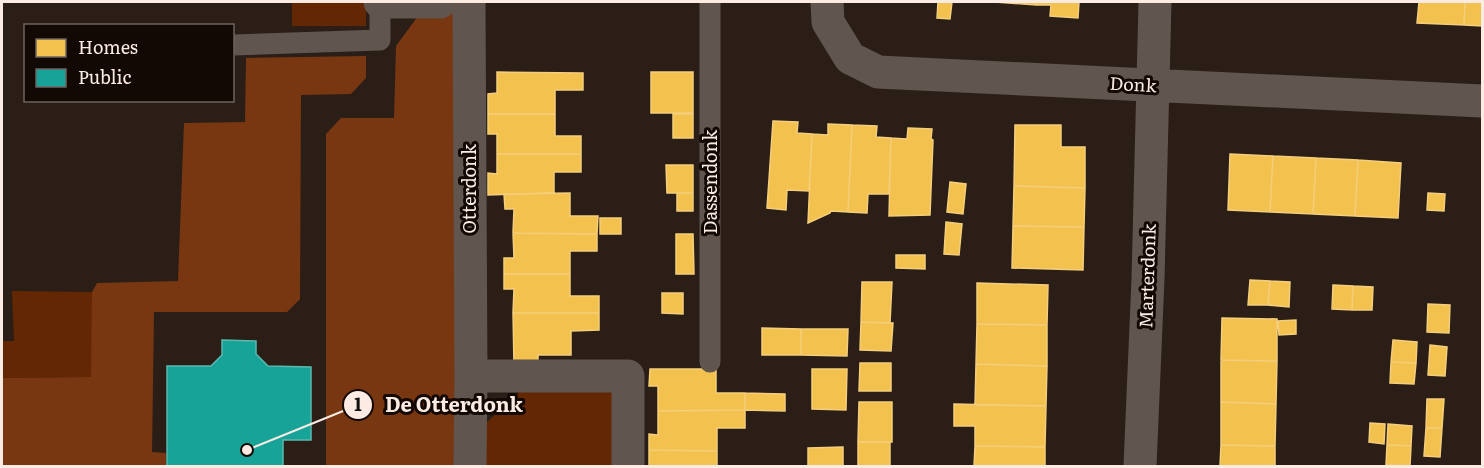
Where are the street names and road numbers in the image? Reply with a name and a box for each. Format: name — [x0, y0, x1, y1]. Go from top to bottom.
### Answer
street label: Donk — [1109, 69, 1158, 98]
street label: Dassendonk — [696, 129, 723, 234]
street label: Otterdonk — [455, 143, 482, 234]
street label: Marterdonk — [1131, 222, 1162, 329]

